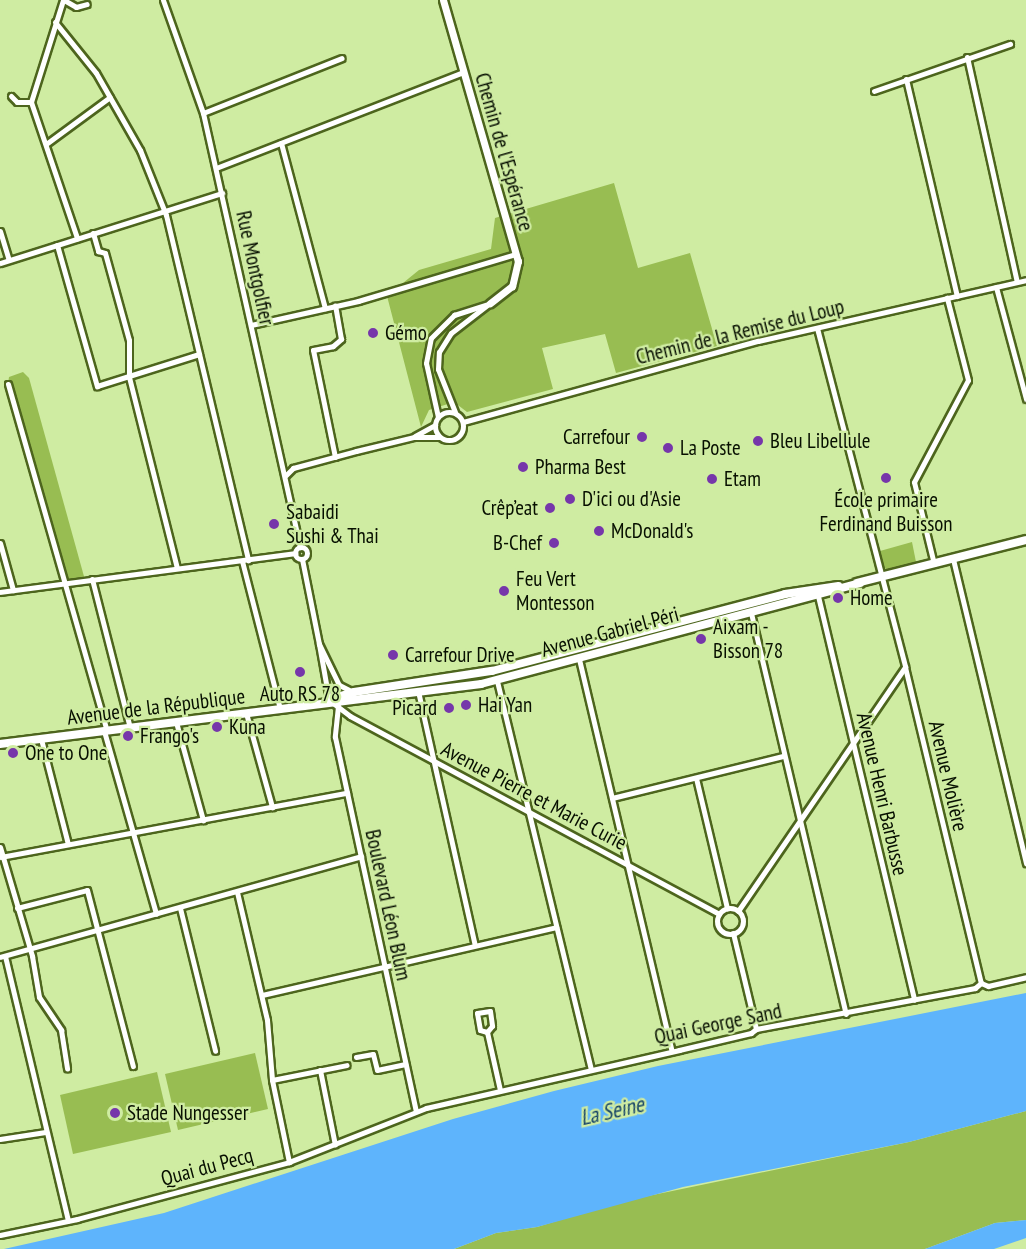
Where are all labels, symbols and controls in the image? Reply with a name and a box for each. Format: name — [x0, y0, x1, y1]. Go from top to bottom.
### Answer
street label: Chemin de l'Espérance — [469, 70, 539, 234]
street label: Rue Montgolfier — [231, 209, 279, 327]
street label: Chemin de la Remise du Loup — [633, 294, 847, 370]
place label: Gémo — [385, 320, 427, 346]
marker: Gémo — [366, 326, 380, 340]
place label: Carrefour — [563, 424, 630, 450]
place label: Bleu Libellule — [770, 428, 871, 454]
marker: Carrefour — [635, 430, 649, 444]
marker: Bleu Libellule — [751, 434, 765, 448]
place label: La Poste — [680, 435, 741, 461]
marker: La Poste — [661, 441, 675, 455]
place label: Pharma Best — [535, 454, 626, 480]
marker: Pharma Best — [516, 460, 530, 474]
place label: Etam — [724, 466, 761, 492]
marker: École primaire Ferdinand Buisson — [879, 471, 893, 485]
marker: Etam — [705, 472, 719, 486]
place label: D'ici ou d'Asie — [582, 486, 681, 512]
place label: École primaire Ferdinand Buisson — [819, 487, 953, 537]
marker: D'ici ou d'Asie — [563, 492, 577, 506]
place label: Crêp’eat — [482, 495, 538, 521]
place label: Sabaidi Sushi & Thai — [286, 499, 379, 549]
marker: Crêp’eat — [543, 501, 557, 515]
marker: Sabaidi Sushi & Thai — [267, 517, 281, 531]
place label: McDonald's — [611, 518, 693, 544]
marker: McDonald's — [592, 524, 606, 538]
place label: B-Chef — [493, 530, 542, 556]
marker: B-Chef — [547, 536, 561, 550]
place label: Feu Vert Montesson — [516, 566, 594, 616]
marker: Feu Vert Montesson — [497, 584, 511, 598]
place label: Home — [850, 585, 893, 611]
marker: Home — [831, 591, 845, 605]
street label: Avenue Gabriel Péri — [538, 602, 682, 662]
place label: Aixam - Bisson 78 — [713, 614, 783, 664]
marker: Aixam - Bisson 78 — [694, 632, 708, 646]
place label: Carrefour Drive — [405, 642, 515, 668]
marker: Carrefour Drive — [386, 648, 400, 662]
marker: Auto RS 78 — [293, 665, 307, 679]
place label: Auto RS 78 — [260, 681, 340, 707]
street label: Avenue de la République — [66, 684, 246, 730]
place label: Hai Yan — [478, 692, 533, 718]
place label: Picard — [392, 695, 437, 721]
marker: Hai Yan — [459, 698, 473, 712]
marker: Picard — [442, 701, 456, 715]
street label: Avenue Henri Barbusse — [851, 710, 913, 878]
place label: Kuna — [229, 714, 266, 740]
street label: Avenue Molière — [923, 718, 973, 834]
marker: Kuna — [210, 720, 224, 734]
place label: Frango's — [140, 723, 199, 749]
marker: Frango's — [121, 729, 135, 743]
street label: Avenue Pierre et Marie Curie — [437, 736, 631, 856]
place label: One to One — [25, 740, 107, 766]
marker: One to One — [6, 746, 20, 760]
street label: Boulevard Léon Blum — [360, 827, 416, 983]
street label: Quai George Sand — [652, 998, 784, 1050]
water label: La Seine — [578, 1091, 646, 1131]
place label: Stade Nungesser — [127, 1100, 248, 1126]
marker: Stade Nungesser — [108, 1106, 122, 1120]
street label: Quai du Pecq — [158, 1143, 256, 1191]

